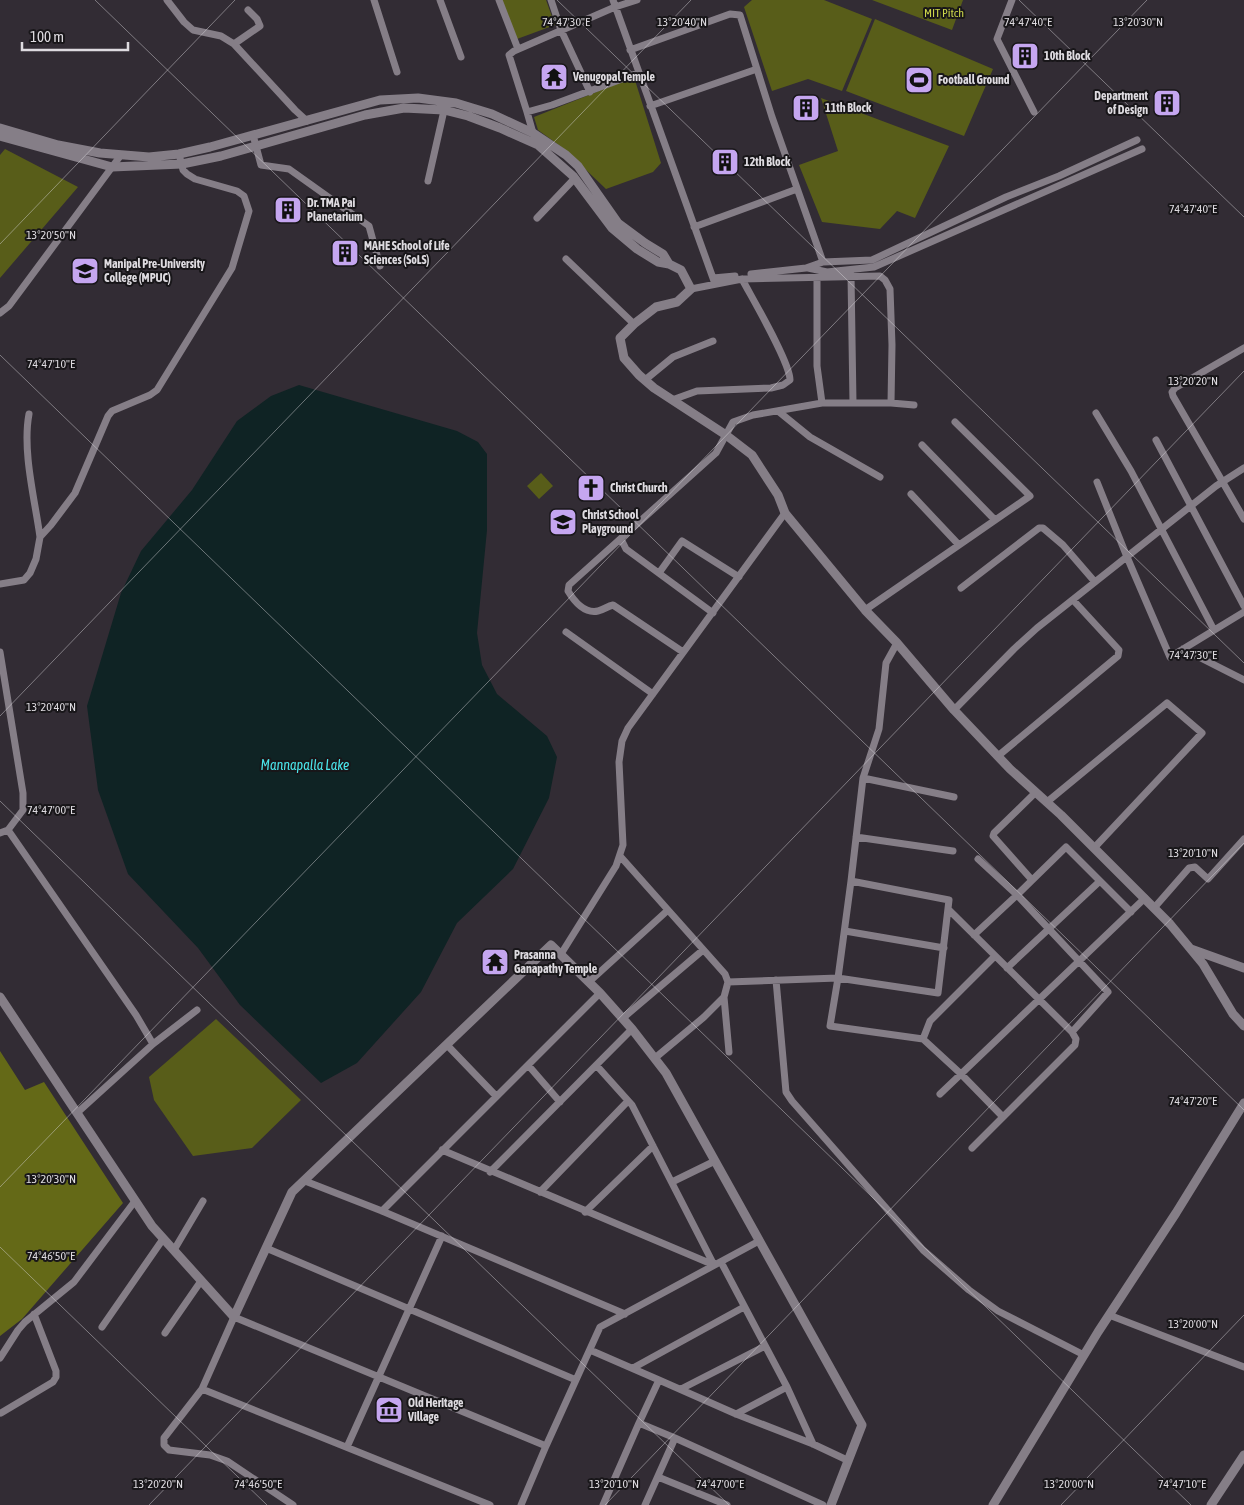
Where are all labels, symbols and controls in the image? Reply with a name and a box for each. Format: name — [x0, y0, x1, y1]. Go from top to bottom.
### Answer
park label: MIT Pitch — [924, 6, 964, 20]
text: 74°47'30"E — [542, 15, 590, 29]
text: 13°20'40"N — [657, 15, 707, 29]
text: 74°47'40"E — [1004, 15, 1052, 29]
text: 13°20'30"N — [1113, 15, 1163, 29]
scale bar — [22, 20, 129, 52]
text: 100 m — [30, 28, 64, 45]
building icon: 10th Block — [1010, 41, 1040, 71]
place label: 10th Block — [1044, 49, 1091, 63]
temple icon: Venugopal Temple — [539, 62, 569, 92]
sports icon: Football Ground — [904, 65, 934, 95]
place label: Venugopal Temple — [572, 70, 656, 84]
place label: Football Ground — [938, 73, 1010, 87]
building icon: Department of Design — [1152, 88, 1182, 118]
place label: Department of Design — [1094, 89, 1149, 117]
building icon: 11th Block — [791, 93, 821, 123]
place label: 11th Block — [825, 101, 872, 115]
building icon: 12th Block — [710, 147, 740, 177]
place label: 12th Block — [744, 155, 791, 169]
building icon: Dr. TMA Pai Planetarium — [273, 195, 303, 225]
place label: Dr. TMA Pai Planetarium — [307, 196, 363, 224]
text: 74°47'40"E — [1169, 202, 1217, 216]
text: 13°20'50"N — [26, 228, 76, 242]
building icon: MAHE School of Life Sciences (SoLS) — [330, 238, 360, 268]
place label: MAHE School of Life Sciences (SoLS) — [364, 239, 450, 267]
school or university icon: Manipal Pre-University College (MPUC) — [70, 256, 100, 286]
place label: Manipal Pre-University College (MPUC) — [104, 257, 205, 285]
text: 74°47'10"E — [27, 357, 75, 371]
text: 13°20'20"N — [1168, 374, 1218, 388]
church icon: Christ Church — [576, 473, 606, 503]
place label: Christ Church — [610, 481, 668, 495]
school or university icon: Christ School Playground — [548, 507, 578, 537]
place label: Christ School Playground — [582, 508, 639, 536]
text: 74°47'30"E — [1169, 648, 1217, 662]
text: 13°20'40"N — [26, 700, 76, 714]
water label: Mannapalla Lake — [261, 757, 349, 773]
text: 74°47'00"E — [27, 803, 75, 817]
text: 13°20'10"N — [1168, 846, 1218, 860]
temple icon: Prasanna Ganapathy Temple — [480, 947, 510, 977]
place label: Prasanna Ganapathy Temple — [514, 948, 598, 976]
text: 74°47'20"E — [1169, 1094, 1217, 1108]
text: 13°20'30"N — [26, 1172, 76, 1186]
text: 74°46'50"E — [27, 1249, 75, 1263]
text: 13°20'00"N — [1168, 1317, 1218, 1331]
museum icon: Old Heritage Village — [374, 1395, 404, 1425]
place label: Old Heritage Village — [407, 1396, 464, 1424]
text: 13°20'20"N — [133, 1477, 183, 1491]
text: 74°46'50"E — [234, 1477, 282, 1491]
text: 13°20'10"N — [589, 1477, 639, 1491]
text: 74°47'00"E — [696, 1477, 744, 1491]
text: 13°20'00"N — [1044, 1477, 1094, 1491]
text: 74°47'10"E — [1158, 1477, 1206, 1491]

